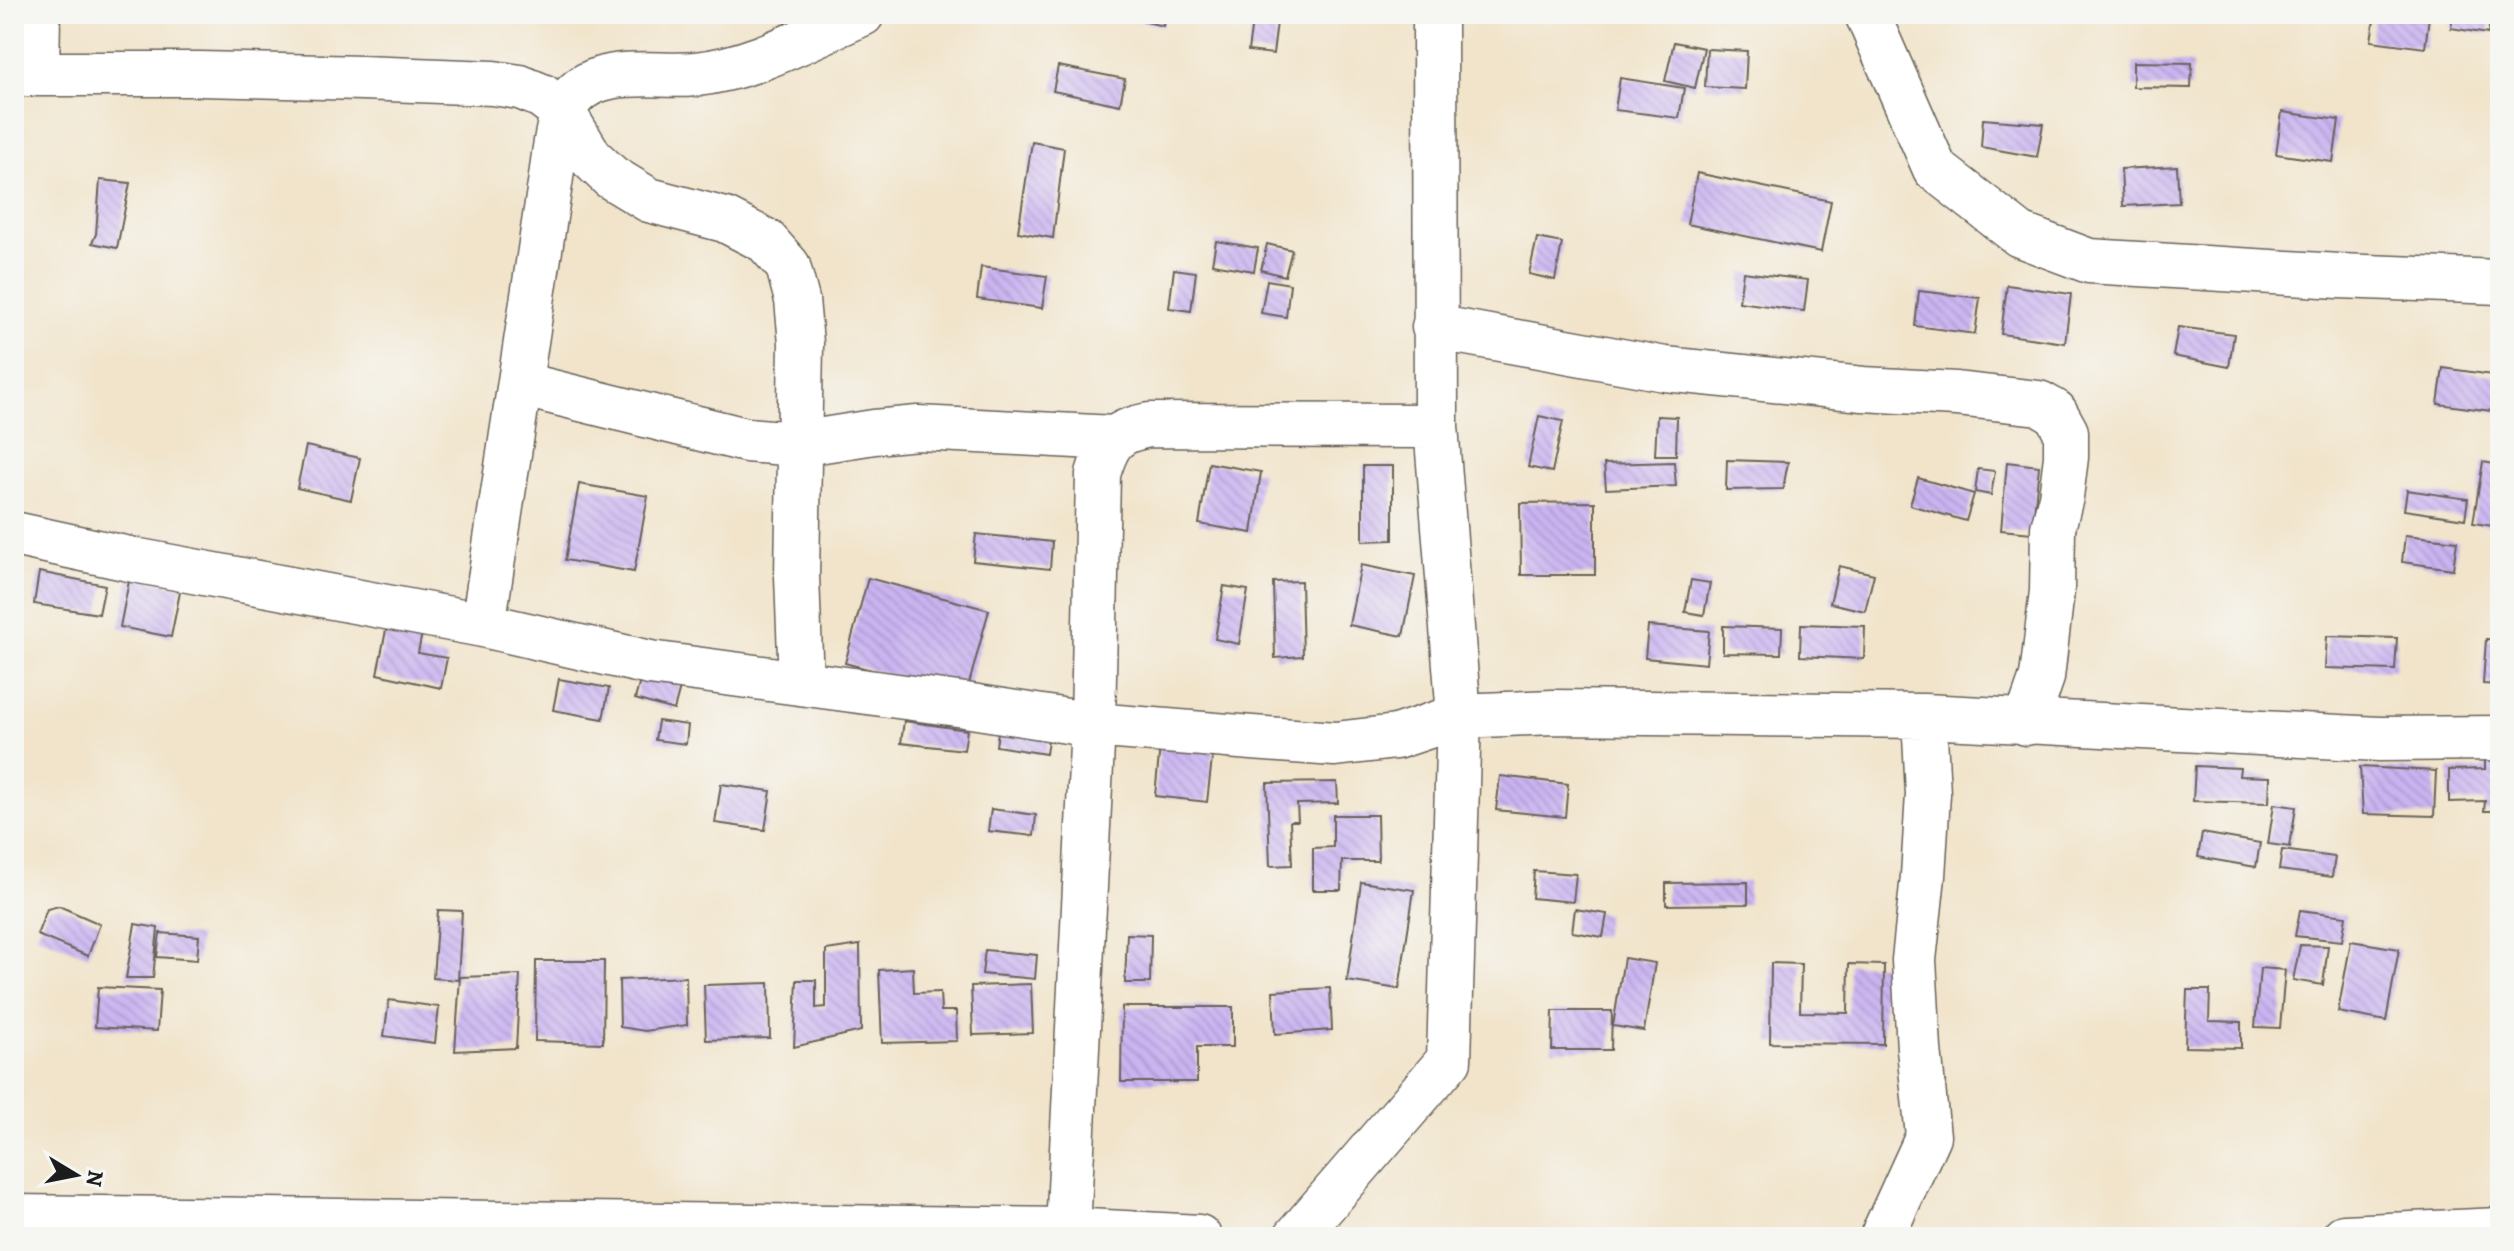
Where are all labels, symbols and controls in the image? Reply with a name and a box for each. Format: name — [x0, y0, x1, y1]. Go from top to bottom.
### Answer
north arrow — [36, 1135, 116, 1215]
text: N — [79, 1168, 111, 1189]

